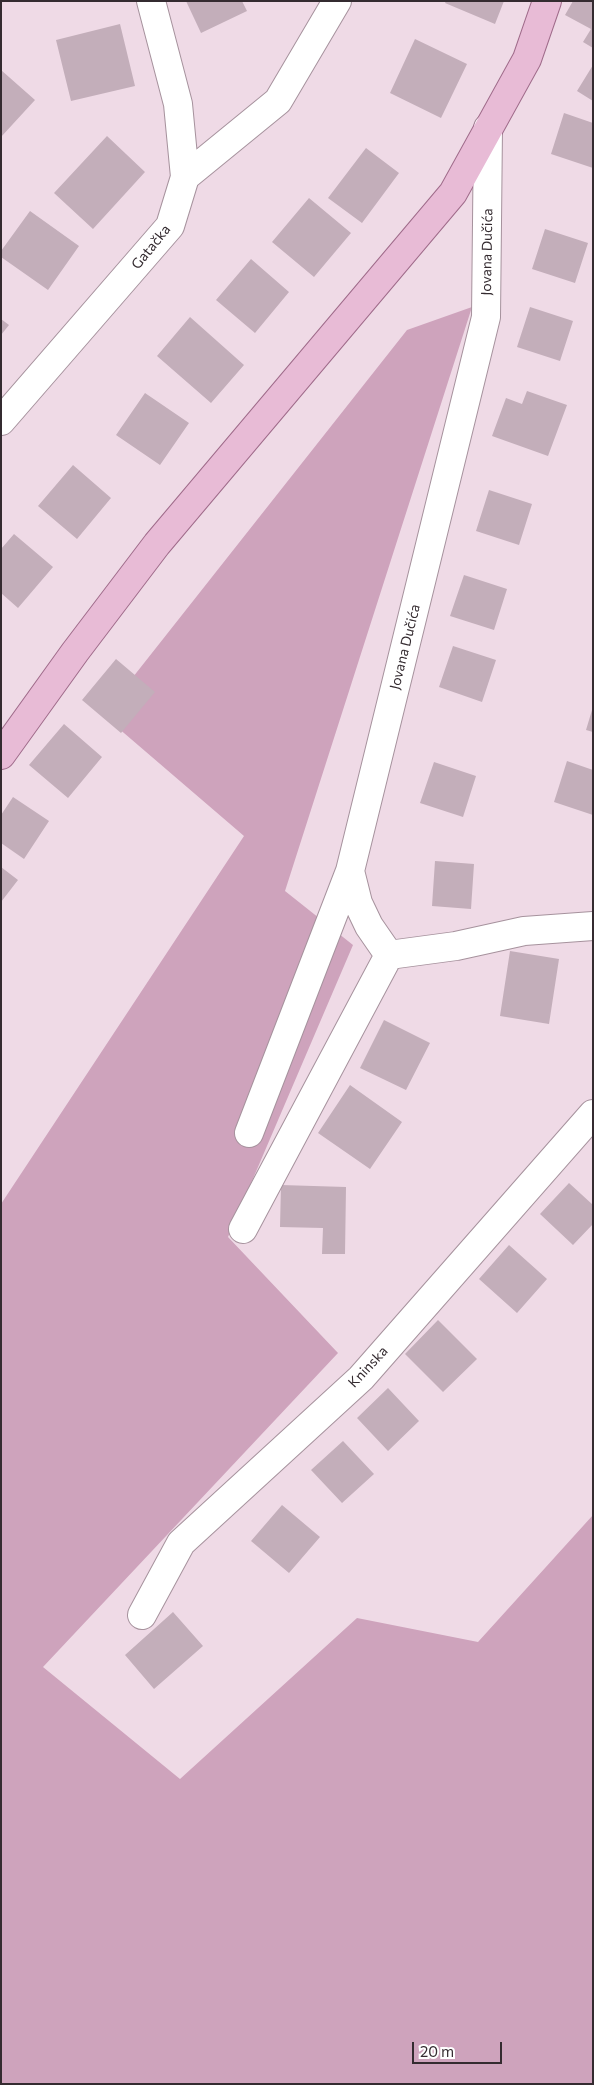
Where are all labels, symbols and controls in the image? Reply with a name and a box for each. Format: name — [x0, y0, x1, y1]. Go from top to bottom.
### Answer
street label: Jovana Dučića — [478, 208, 496, 296]
street label: Gatačka — [128, 221, 174, 273]
street label: Jovana Dučića — [386, 603, 424, 691]
street label: Kninska — [345, 1343, 391, 1391]
scale bar — [414, 2032, 504, 2064]
text: 20 m — [420, 2042, 454, 2060]

